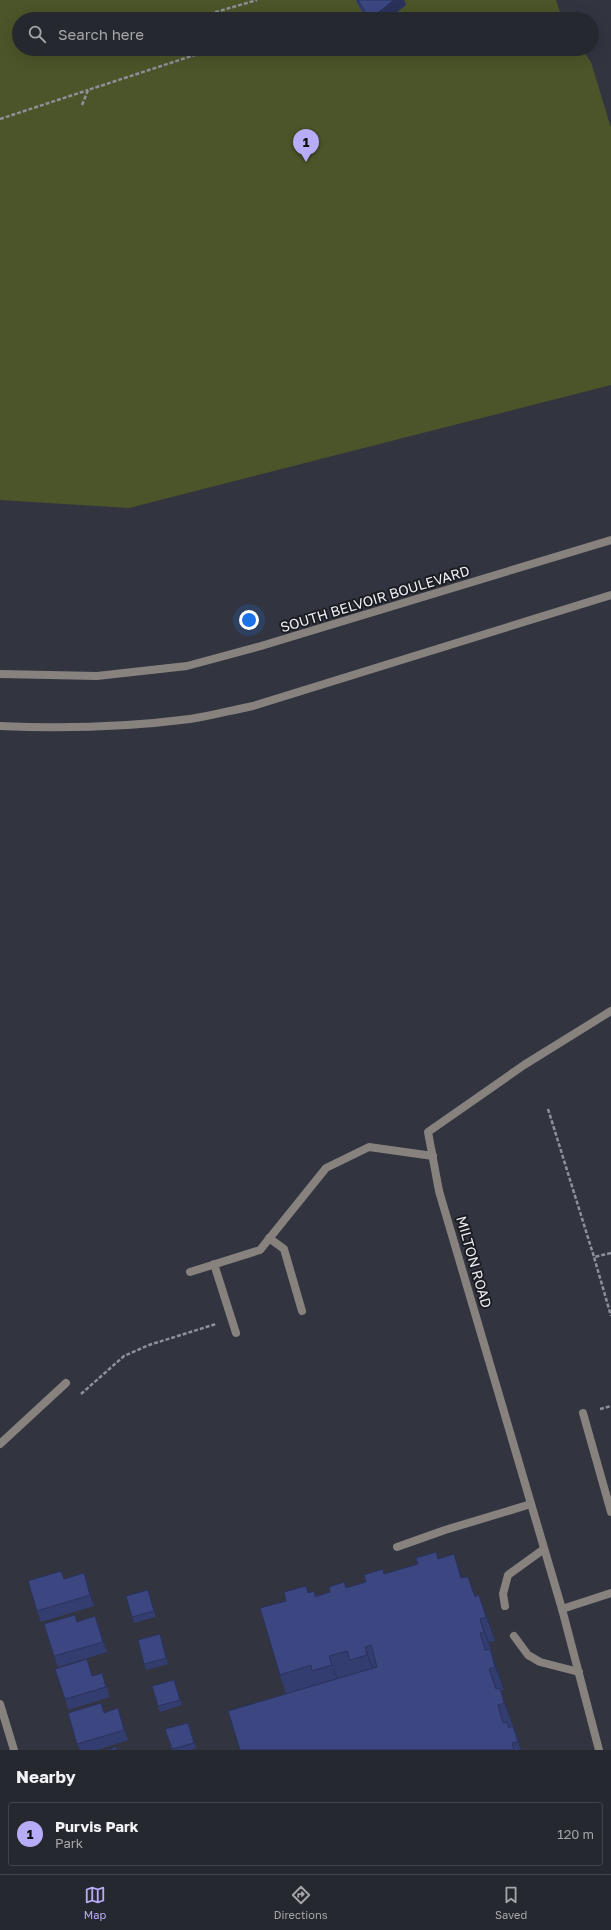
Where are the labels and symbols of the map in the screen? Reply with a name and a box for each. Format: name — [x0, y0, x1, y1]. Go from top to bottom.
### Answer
pin: 1 — [293, 129, 319, 162]
street label: SOUTH BELVOIR BOULEVARD — [278, 562, 472, 635]
your location — [239, 610, 259, 630]
street label: MILTON ROAD — [453, 1214, 496, 1310]

